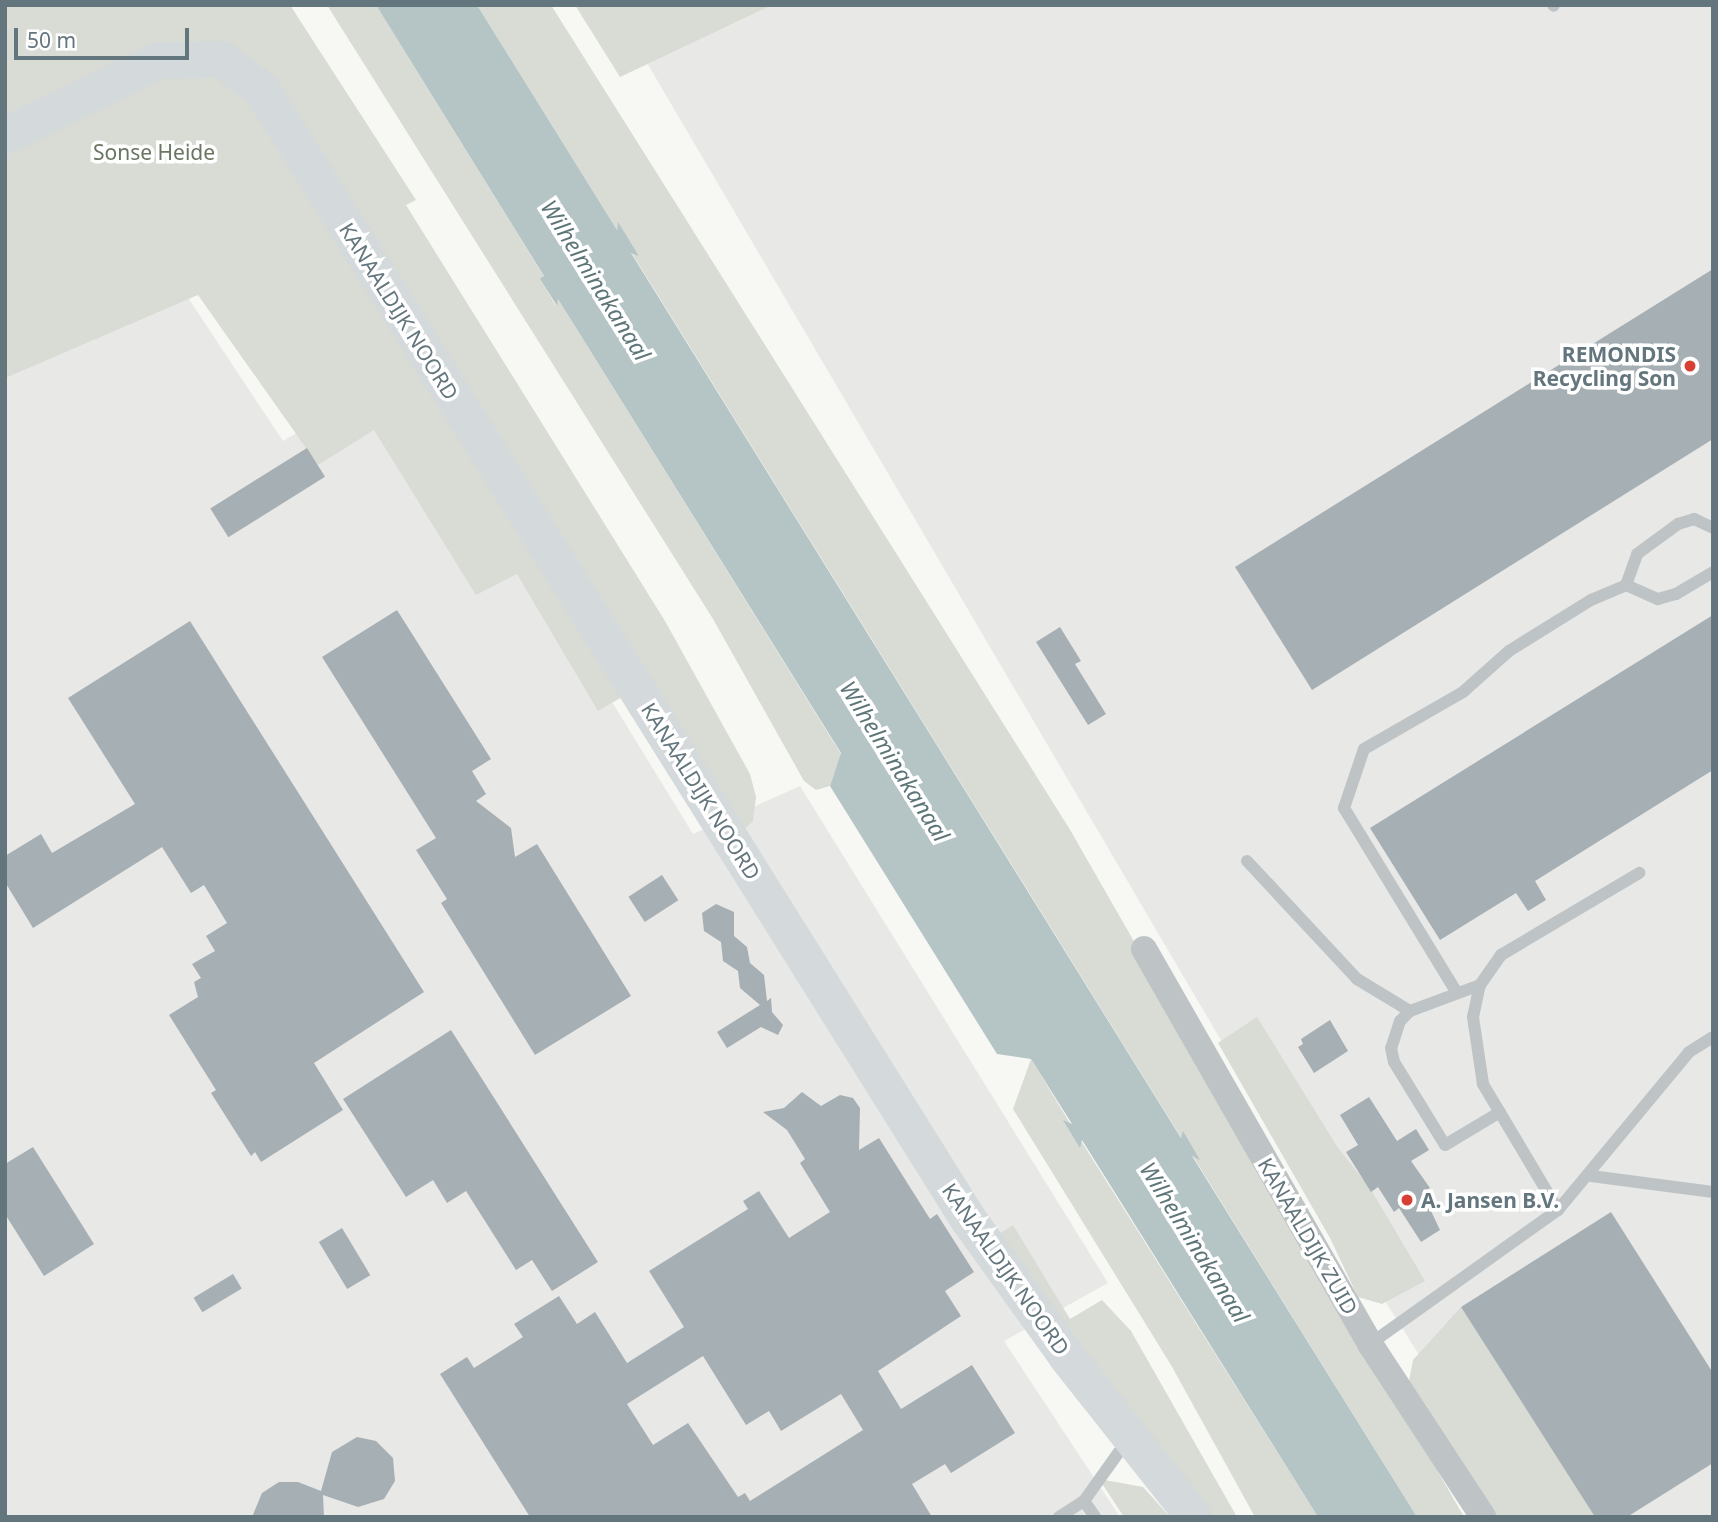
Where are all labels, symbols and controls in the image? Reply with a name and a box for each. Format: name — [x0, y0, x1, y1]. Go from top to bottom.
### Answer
scale bar — [18, 14, 192, 58]
text: 50 m — [27, 26, 76, 54]
park label: Sonse Heide — [93, 139, 215, 165]
water label: Wilhelminakanaal — [535, 194, 657, 366]
street label: KANAALDIJK NOORD — [334, 218, 464, 404]
place label: REMONDIS Recycling Son — [1533, 341, 1676, 391]
marker: REMONDIS Recycling Son — [1682, 358, 1698, 374]
water label: Wilhelminakanaal — [834, 675, 956, 847]
street label: KANAALDIJK NOORD — [636, 698, 766, 884]
street label: KANAALDIJK ZUID — [1253, 1153, 1363, 1319]
water label: Wilhelminakanaal — [1134, 1156, 1256, 1328]
street label: KANAALDIJK NOORD — [937, 1178, 1075, 1360]
place label: A. Jansen B.V. — [1421, 1187, 1559, 1213]
marker: A. Jansen B.V. — [1399, 1192, 1415, 1208]

